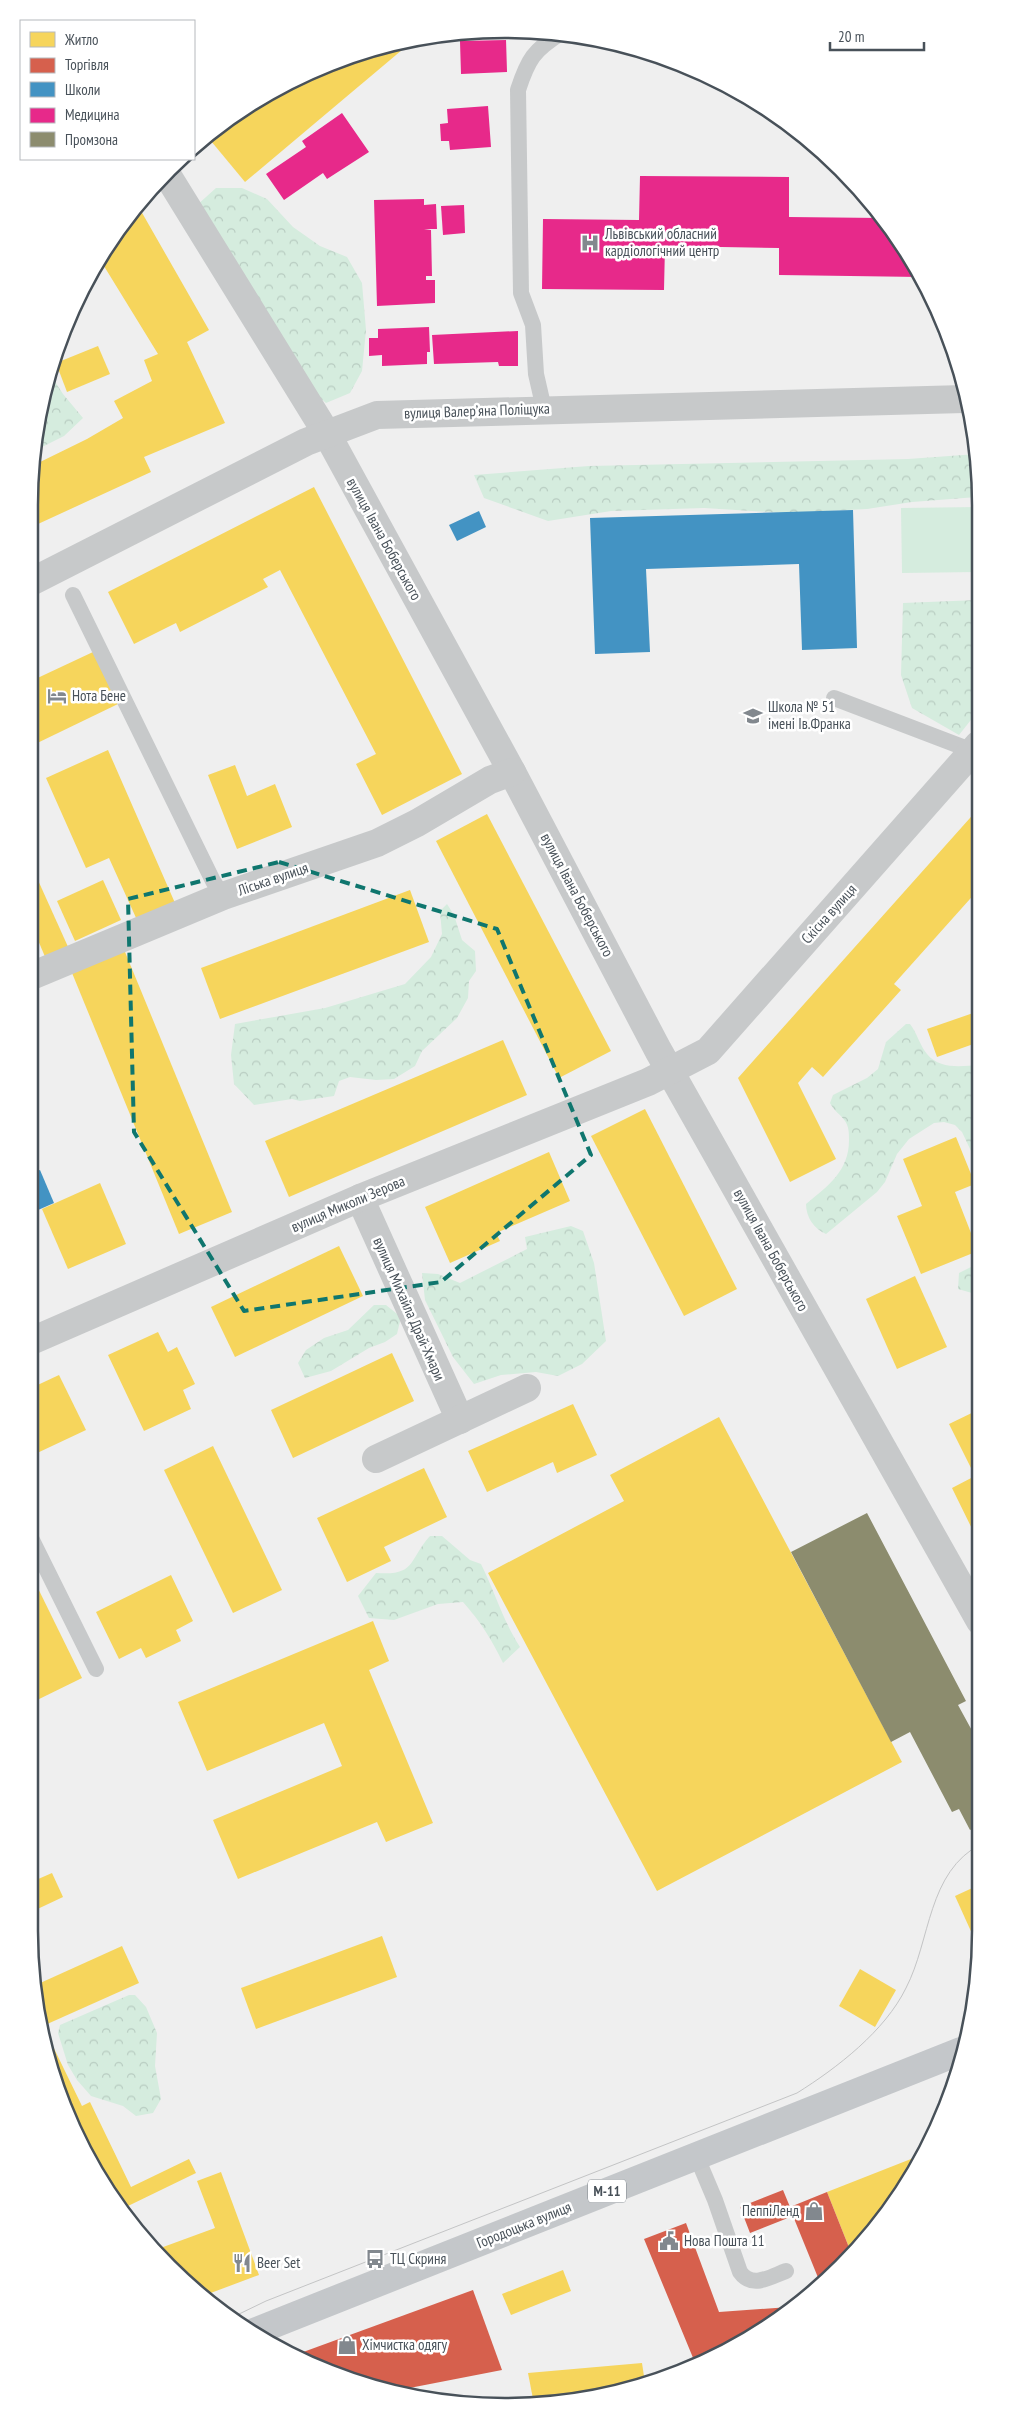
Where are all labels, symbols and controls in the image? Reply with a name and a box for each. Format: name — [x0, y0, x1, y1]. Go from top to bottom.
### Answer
legend — [20, 20, 195, 160]
scale bar — [830, 20, 924, 52]
text: 20 m — [838, 27, 864, 46]
text: Житло — [64, 30, 99, 49]
text: Торгівля — [65, 55, 109, 74]
text: Школи — [65, 80, 100, 99]
text: Медицина — [65, 105, 119, 124]
text: Промзона — [65, 130, 118, 149]
place label: Львівський обласний кардіологічний центр — [604, 224, 719, 260]
hospital icon: Львівський обласний кардіологічний центр — [579, 232, 601, 254]
street label: вулиця Валерʼяна Поліщука — [404, 398, 550, 423]
street label: вулиця Івана Боберського — [343, 474, 426, 603]
hotel icon: Нота Бене — [46, 685, 68, 707]
place label: Нота Бене — [72, 686, 126, 705]
place label: Школа № 51 імені Ів.Франка — [768, 697, 851, 733]
school or university icon: Школа № 51 імені Ів.Франка — [742, 705, 764, 727]
street label: вулиця Івана Боберського — [537, 830, 618, 960]
street label: Ліська вулиця — [234, 858, 311, 900]
street label: Скісна вулиця — [797, 880, 860, 947]
street label: вулиця Миколи Зерова — [288, 1171, 408, 1236]
street label: вулиця Івана Боберського — [730, 1185, 813, 1314]
street label: вулиця Михайла Драй-Хмари — [369, 1234, 450, 1383]
road number: М-11 — [588, 2180, 626, 2202]
street label: Городоцька вулиця — [474, 2197, 574, 2252]
shop icon: ПеппіЛенд — [803, 2200, 825, 2222]
place label: ПеппіЛенд — [742, 2201, 799, 2220]
public building icon: Нова Пошта 11 — [658, 2230, 680, 2252]
place label: Нова Пошта 11 — [684, 2231, 765, 2250]
bus stop icon: ТЦ Скриня — [364, 2248, 386, 2270]
place label: ТЦ Скриня — [390, 2249, 446, 2268]
restaurant icon: Beer Set — [231, 2252, 253, 2274]
place label: Beer Set — [257, 2253, 300, 2272]
shop icon: Хімчистка одягу — [336, 2334, 358, 2356]
place label: Хімчистка одягу — [362, 2335, 447, 2354]

